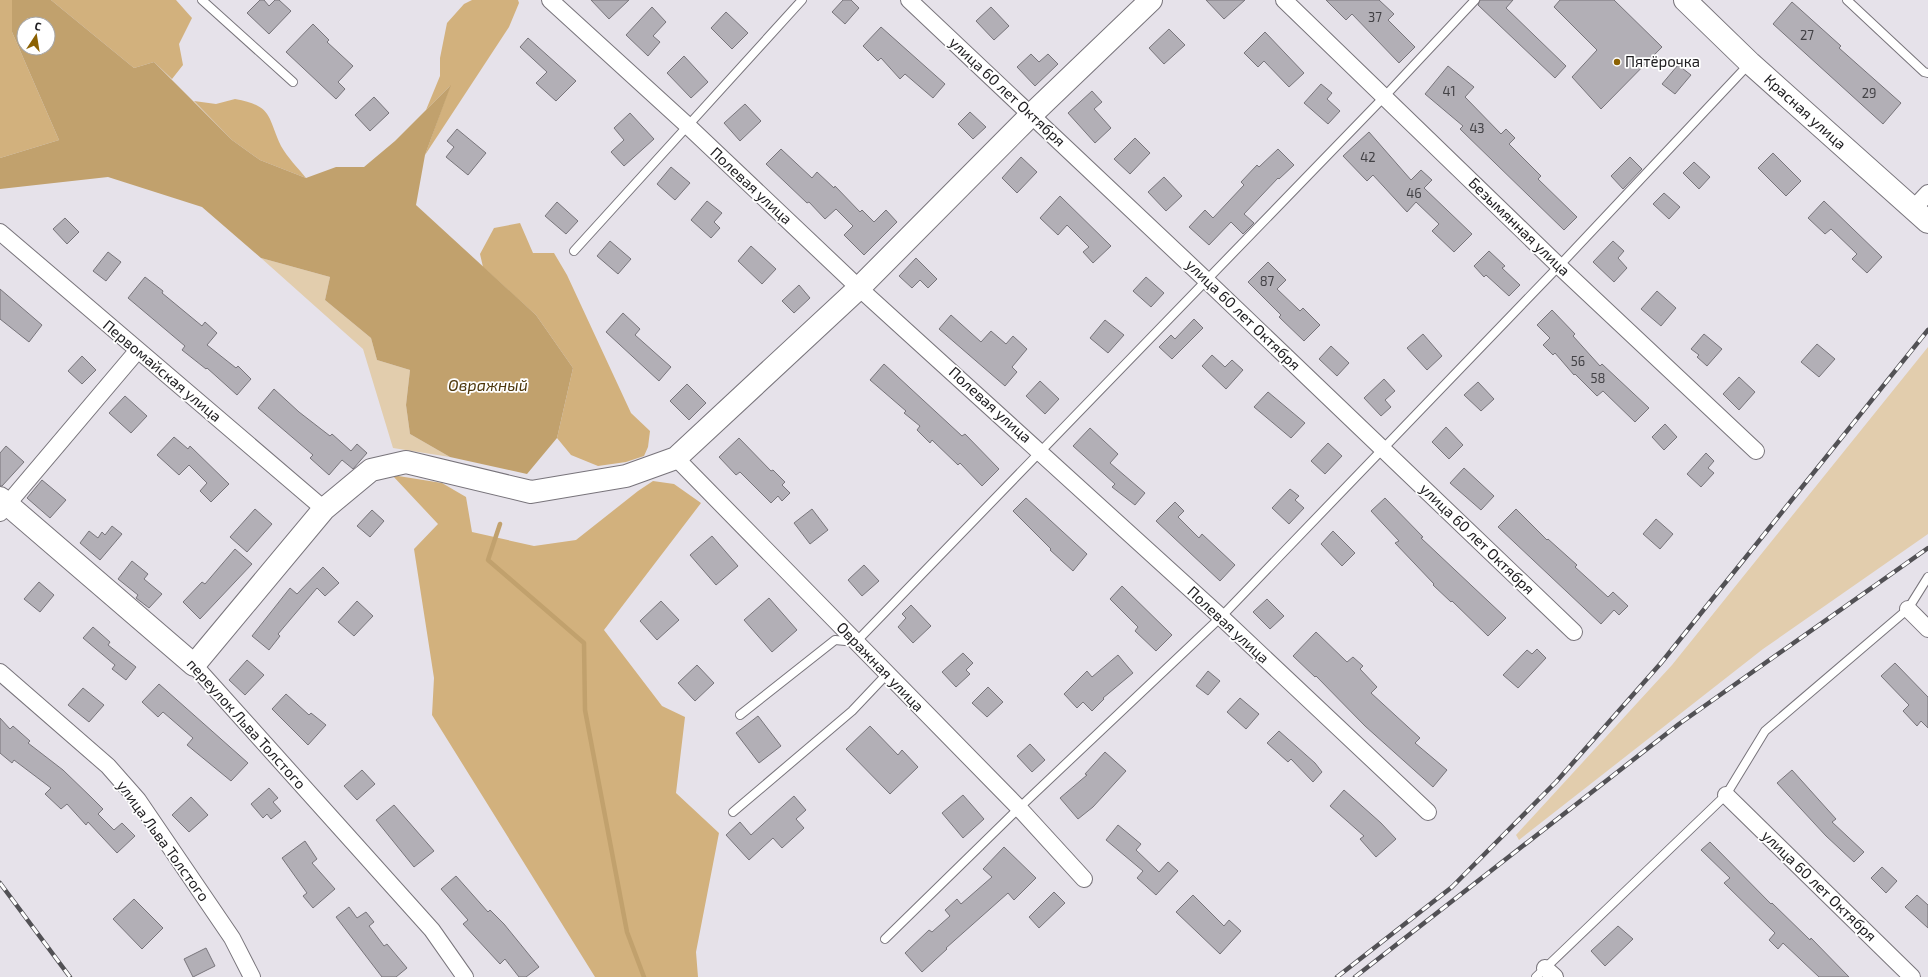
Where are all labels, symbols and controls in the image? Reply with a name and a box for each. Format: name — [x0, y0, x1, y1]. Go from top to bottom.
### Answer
house number: 37 — [1368, 9, 1382, 25]
north arrow — [16, 16, 56, 56]
text: С — [34, 19, 43, 33]
house number: 27 — [1800, 27, 1814, 43]
street label: улица 60 лет Октября — [945, 33, 1069, 150]
place label: Пятёрочка — [1625, 52, 1700, 70]
marker: Пятёрочка — [1612, 57, 1622, 67]
street label: Красная улица — [1760, 70, 1850, 153]
house number: 41 — [1442, 83, 1456, 99]
house number: 29 — [1862, 85, 1876, 101]
house number: 43 — [1469, 120, 1485, 136]
street label: Полевая улица — [706, 143, 796, 228]
house number: 42 — [1360, 149, 1376, 165]
street label: Безымянная улица — [1465, 173, 1574, 280]
house number: 46 — [1406, 185, 1422, 201]
street label: улица 60 лет Октября — [1182, 255, 1305, 374]
house number: 87 — [1260, 273, 1275, 289]
street label: Первомайская улица — [99, 315, 226, 426]
house number: 56 — [1571, 353, 1585, 369]
street label: Полевая улица — [945, 362, 1036, 447]
house number: 58 — [1591, 370, 1605, 386]
water label: Овражный — [448, 375, 528, 394]
street label: улица 60 лет Октября — [1416, 479, 1539, 598]
street label: Полевая улица — [1183, 582, 1273, 667]
street label: Овражная улица — [833, 618, 928, 716]
street label: переулок Льва Толстого — [183, 654, 310, 793]
street label: улица Льва Толстого — [113, 776, 214, 905]
street label: улица 60 лет Октября — [1758, 826, 1881, 945]

